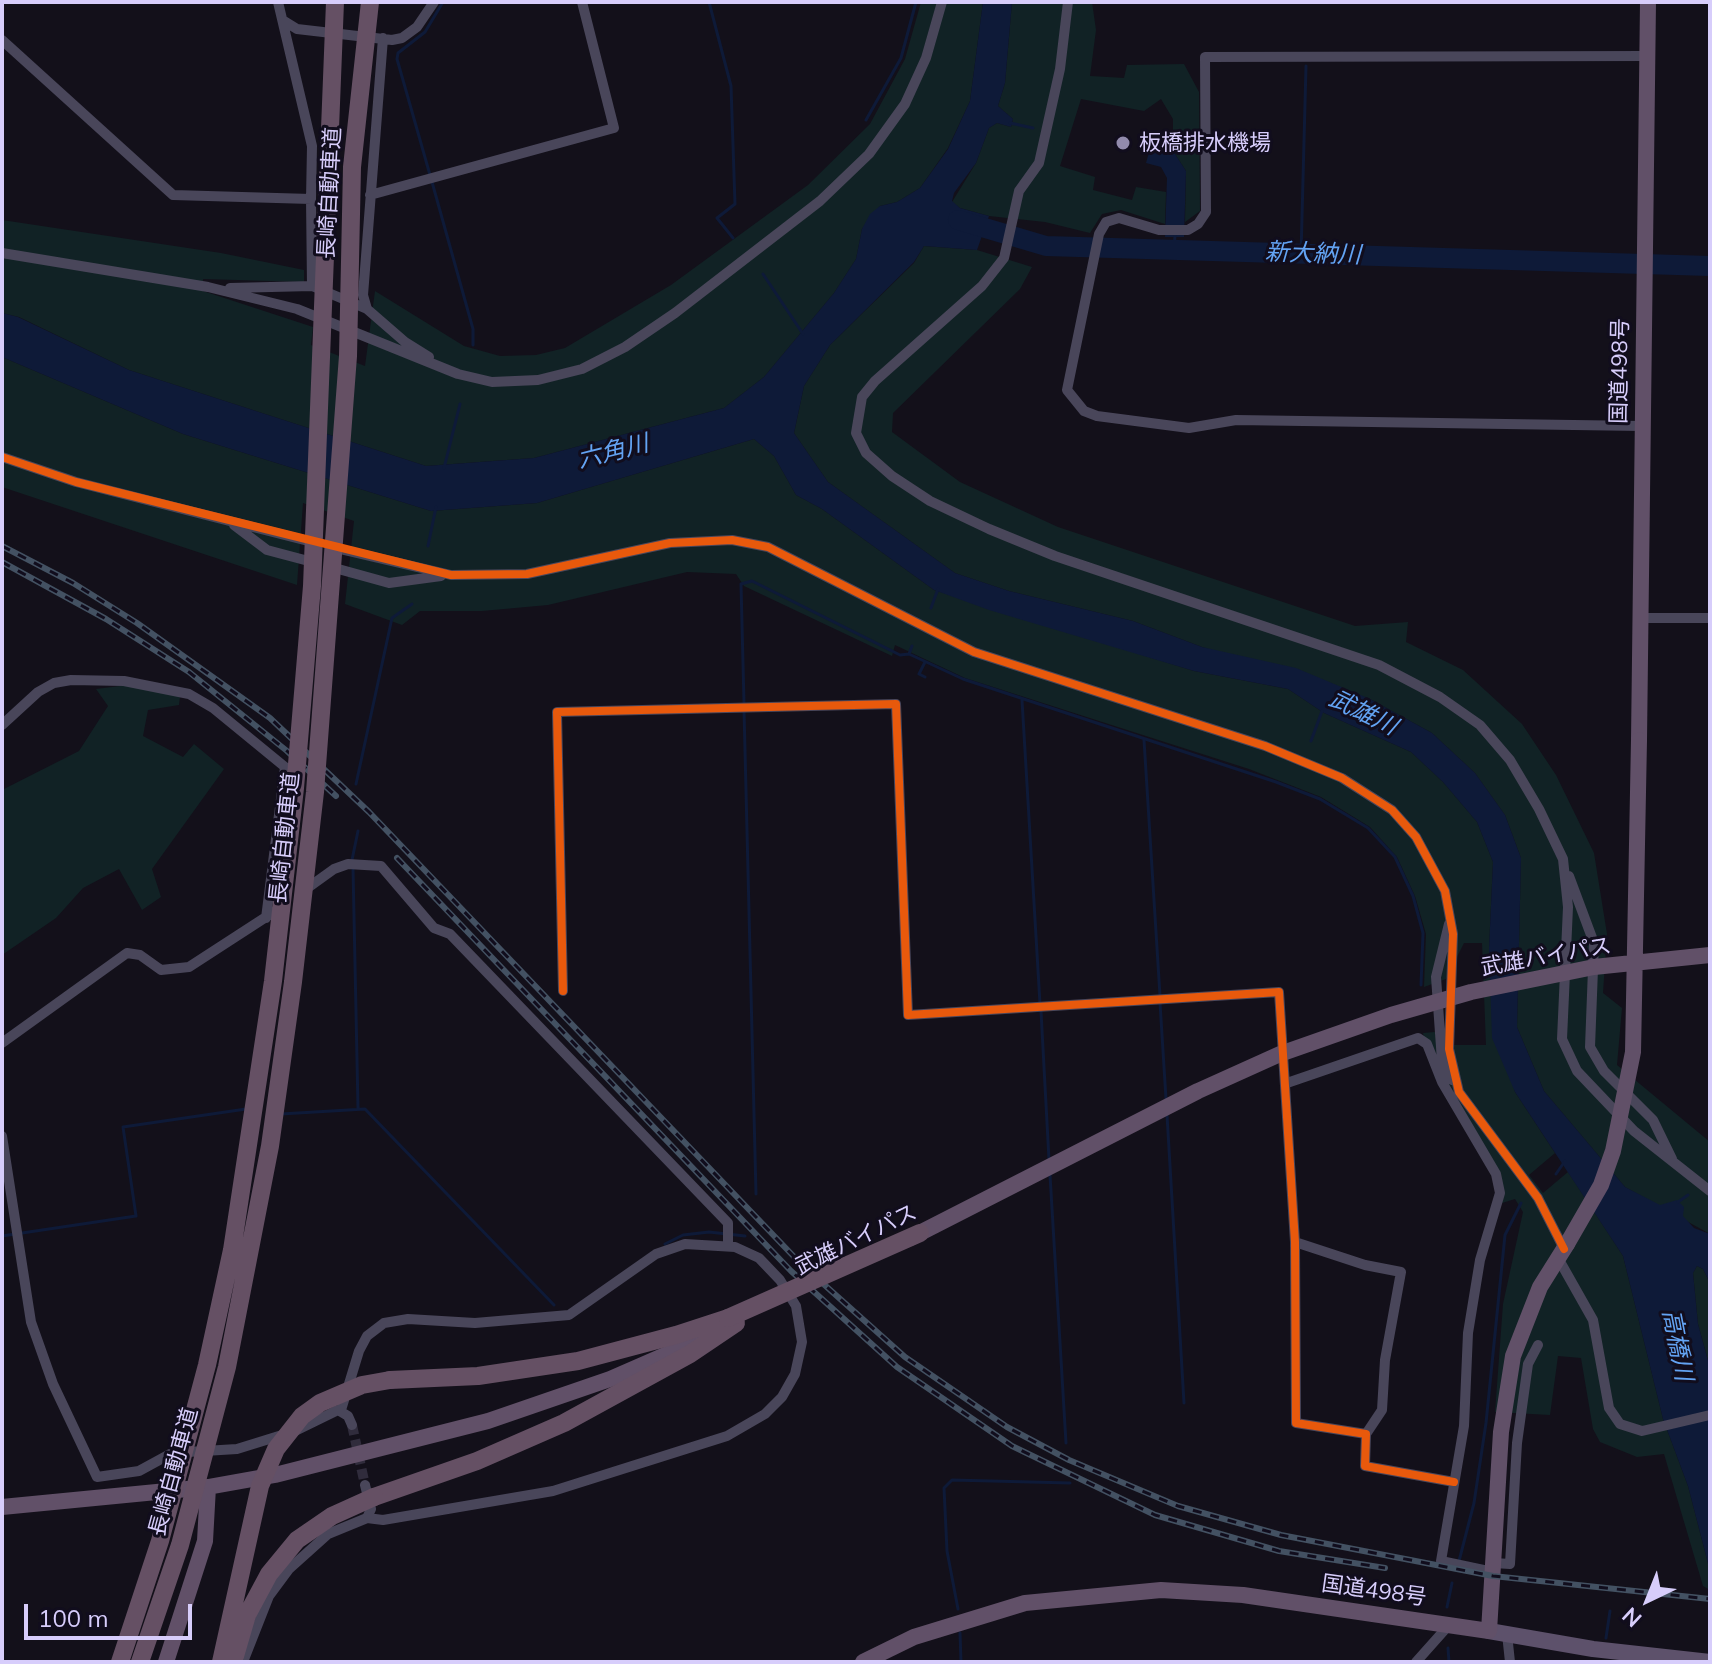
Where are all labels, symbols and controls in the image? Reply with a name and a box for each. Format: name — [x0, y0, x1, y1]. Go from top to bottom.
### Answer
street label: 長崎自動車道 — [313, 126, 347, 260]
place label: 板橋排水機場 — [1139, 130, 1271, 156]
marker: 板橋排水機場 — [1114, 134, 1132, 152]
water label: 新大納川 — [1265, 238, 1361, 270]
street label: 国道498号 — [1606, 318, 1634, 424]
water label: 六角川 — [575, 429, 651, 475]
water label: 武雄川 — [1324, 684, 1402, 742]
street label: 長崎自動車道 — [265, 771, 305, 905]
street label: 武雄バイパス — [1479, 933, 1613, 981]
street label: 武雄バイパス — [791, 1199, 921, 1281]
water label: 高橋川 — [1656, 1307, 1698, 1383]
street label: 長崎自動車道 — [144, 1405, 204, 1539]
north arrow — [1608, 1560, 1688, 1640]
street label: 国道498号 — [1320, 1571, 1428, 1611]
scale bar — [28, 1588, 196, 1638]
text: N — [1616, 1602, 1647, 1633]
text: 100 m — [38, 1603, 109, 1633]

